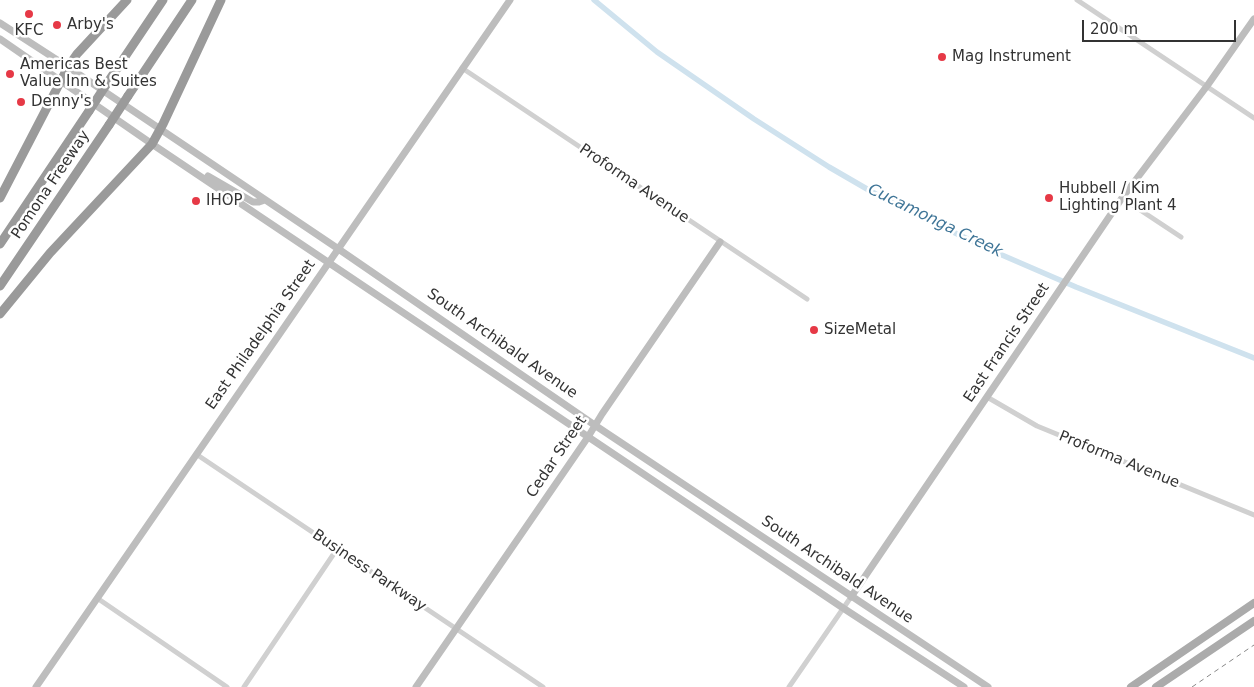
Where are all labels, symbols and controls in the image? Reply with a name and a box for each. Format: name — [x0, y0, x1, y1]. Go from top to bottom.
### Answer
marker: KFC — [23, 8, 35, 20]
scale bar — [1084, 10, 1238, 42]
place label: Arby's — [67, 16, 114, 34]
marker: Arby's — [51, 19, 63, 31]
text: 200 m — [1090, 20, 1138, 38]
place label: KFC — [15, 22, 43, 40]
place label: Mag Instrument — [952, 48, 1071, 66]
marker: Mag Instrument — [936, 51, 948, 63]
place label: Americas Best Value Inn & Suites — [20, 56, 157, 91]
marker: Americas Best Value Inn & Suites — [4, 68, 16, 80]
place label: Denny's — [31, 93, 92, 111]
marker: Denny's — [15, 96, 27, 108]
street label: Pomona Freeway — [8, 127, 94, 243]
street label: Proforma Avenue — [576, 141, 692, 227]
water label: Cucamonga Creek — [865, 180, 1005, 262]
place label: Hubbell / Kim Lighting Plant 4 — [1059, 180, 1177, 215]
place label: IHOP — [206, 192, 243, 210]
marker: Hubbell / Kim Lighting Plant 4 — [1043, 192, 1055, 204]
marker: IHOP — [190, 195, 202, 207]
street label: East Philadelphia Street — [202, 257, 320, 413]
street label: East Francis Street — [960, 280, 1054, 406]
street label: South Archibald Avenue — [423, 285, 581, 403]
place label: SizeMetal — [824, 321, 896, 339]
marker: SizeMetal — [808, 324, 820, 336]
street label: Cedar Street — [523, 413, 591, 501]
street label: Proforma Avenue — [1056, 428, 1182, 492]
street label: South Archibald Avenue — [758, 512, 916, 628]
street label: Business Parkway — [309, 526, 429, 616]

